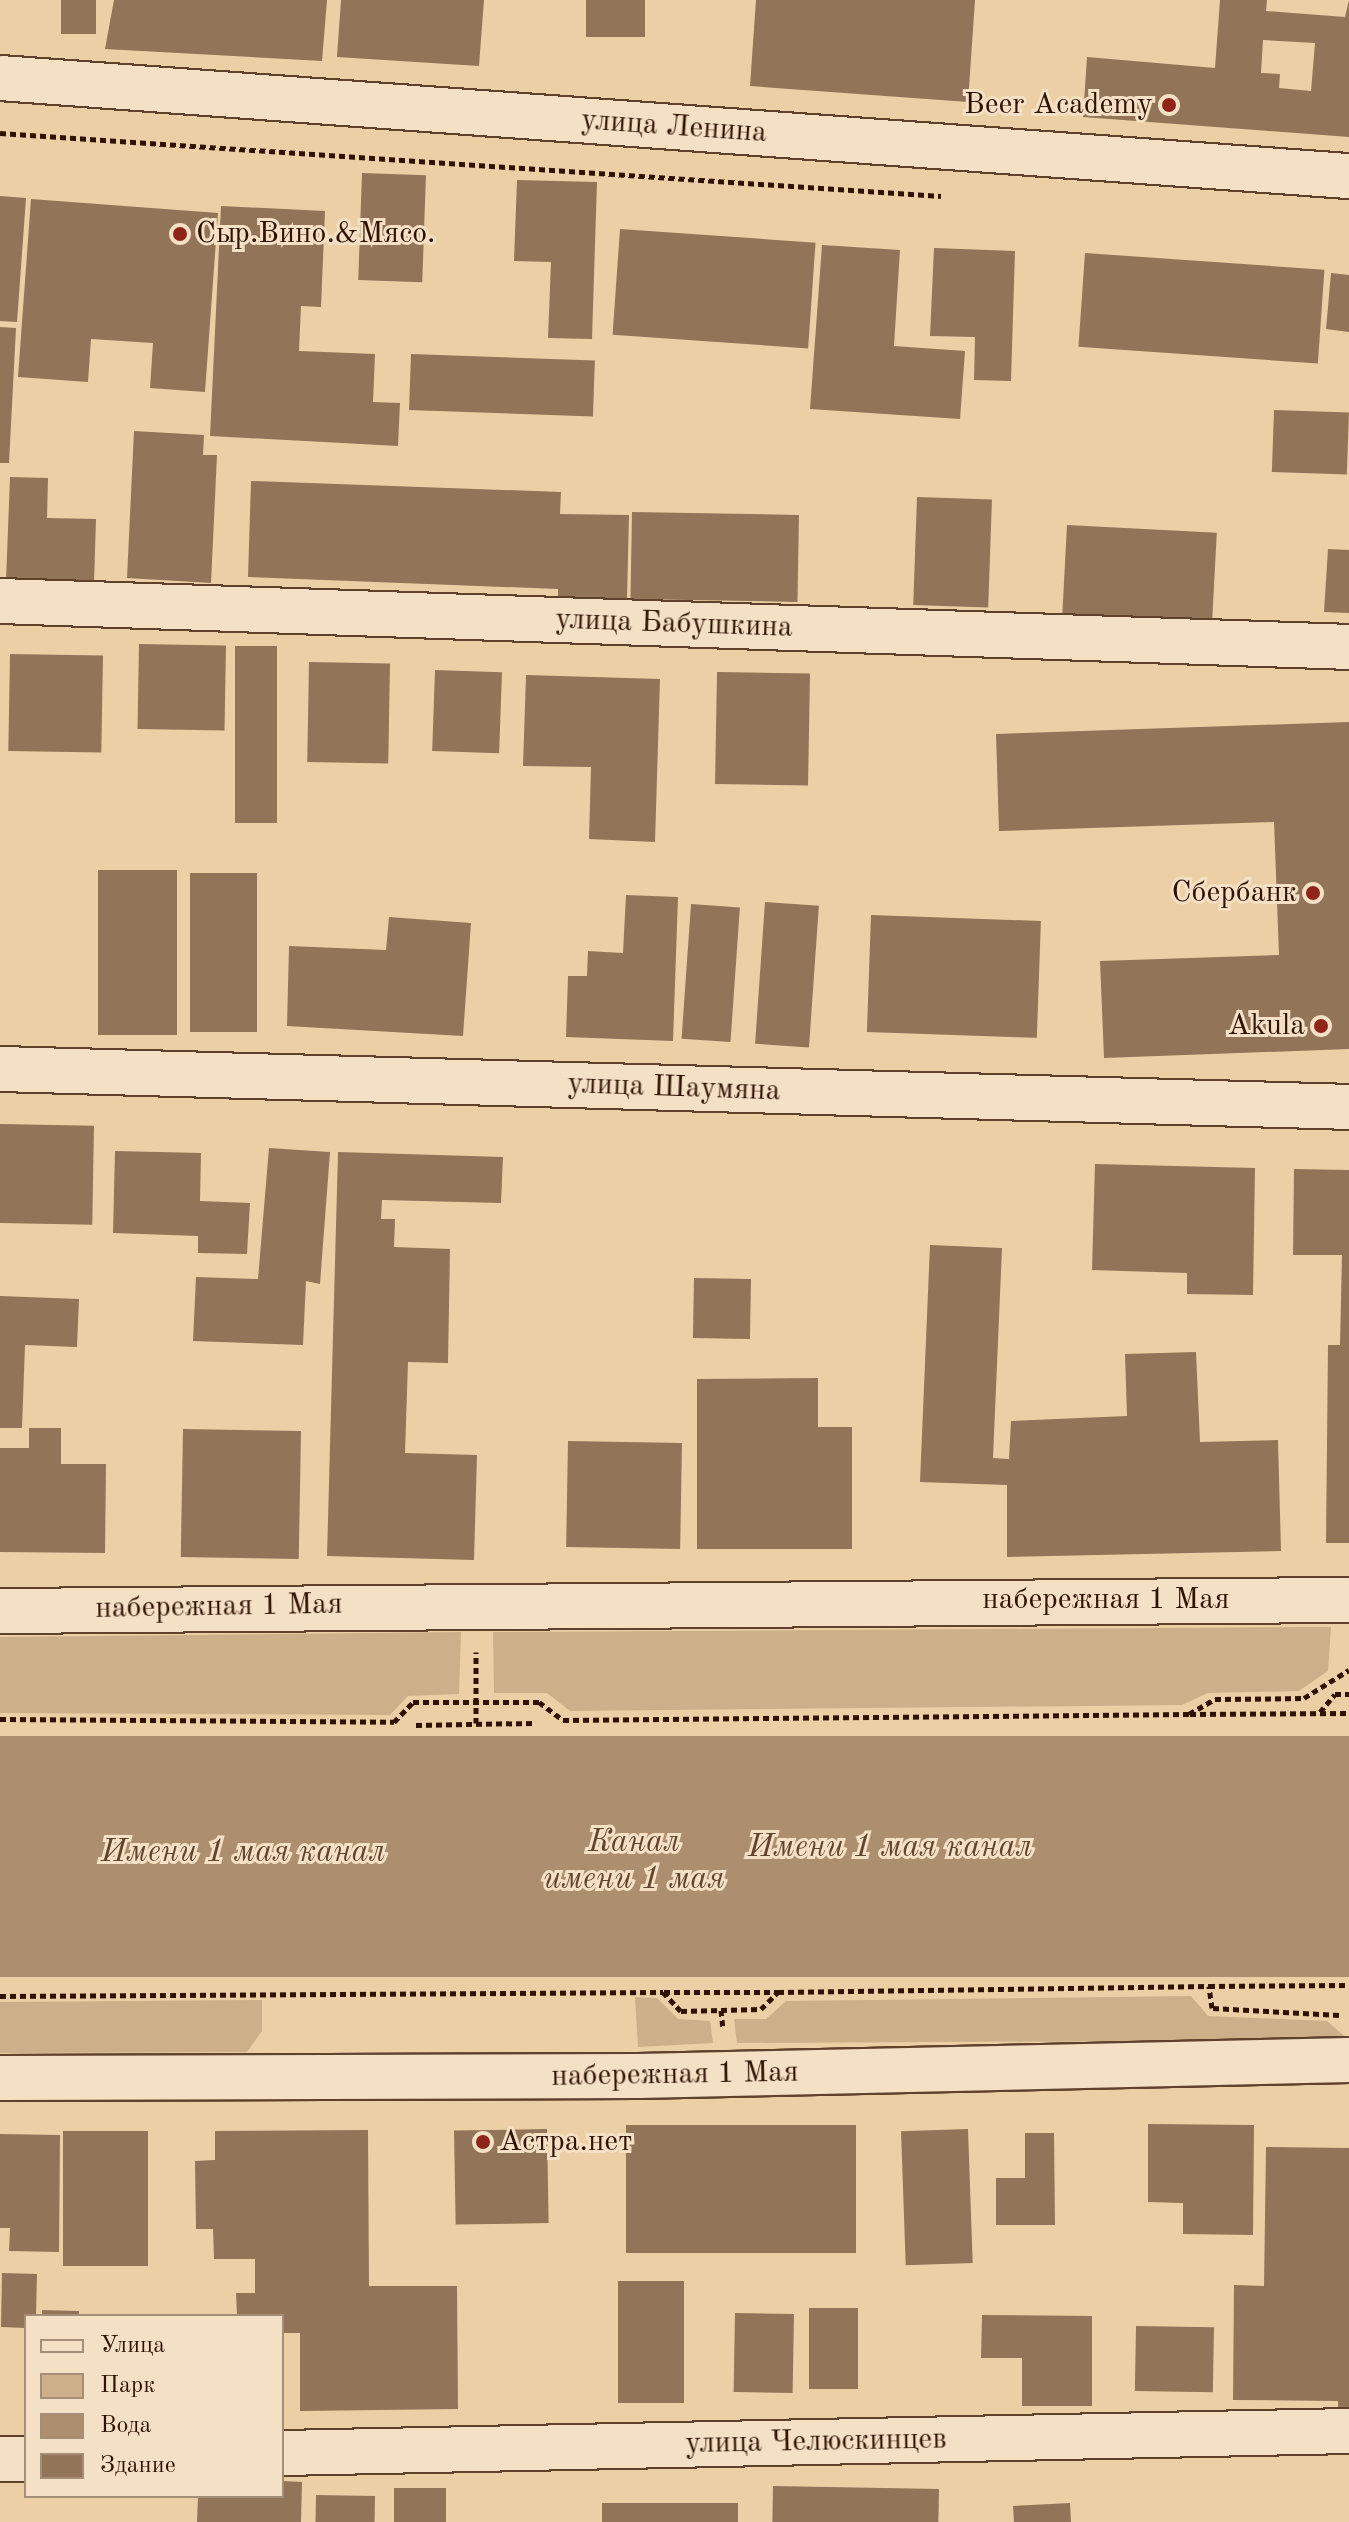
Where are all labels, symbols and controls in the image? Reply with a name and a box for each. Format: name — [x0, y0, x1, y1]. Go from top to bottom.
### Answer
place label: Beer Academy — [964, 87, 1153, 123]
marker: Beer Academy — [1160, 96, 1178, 114]
street label: улица Ленина — [580, 103, 768, 151]
place label: Сыр.Вино.&Мясо. — [196, 216, 436, 252]
marker: Сыр.Вино.&Мясо. — [171, 225, 189, 243]
street label: улица Бабушкина — [555, 602, 793, 646]
place label: Сбербанк — [1171, 875, 1297, 911]
marker: Сбербанк — [1304, 884, 1322, 902]
place label: Akula — [1228, 1008, 1305, 1044]
marker: Akula — [1312, 1017, 1330, 1035]
street label: улица Шаумяна — [567, 1066, 781, 1110]
street label: набережная 1 Мая — [982, 1582, 1230, 1618]
street label: набережная 1 Мая — [95, 1587, 343, 1627]
water label: Канал имени 1 мая — [543, 1825, 725, 1900]
water label: Имени 1 мая канал — [748, 1829, 1032, 1867]
water label: Имени 1 мая канал — [101, 1834, 385, 1872]
street label: набережная 1 Мая — [551, 2055, 799, 2095]
place label: Астра.нет — [499, 2124, 632, 2160]
marker: Астра.нет — [474, 2133, 492, 2151]
legend — [24, 2314, 284, 2498]
text: Улица — [100, 2334, 165, 2358]
text: Парк — [100, 2374, 155, 2398]
text: Вода — [100, 2414, 151, 2438]
street label: улица Челюскинцев — [685, 2422, 947, 2462]
text: Здание — [100, 2454, 176, 2478]

